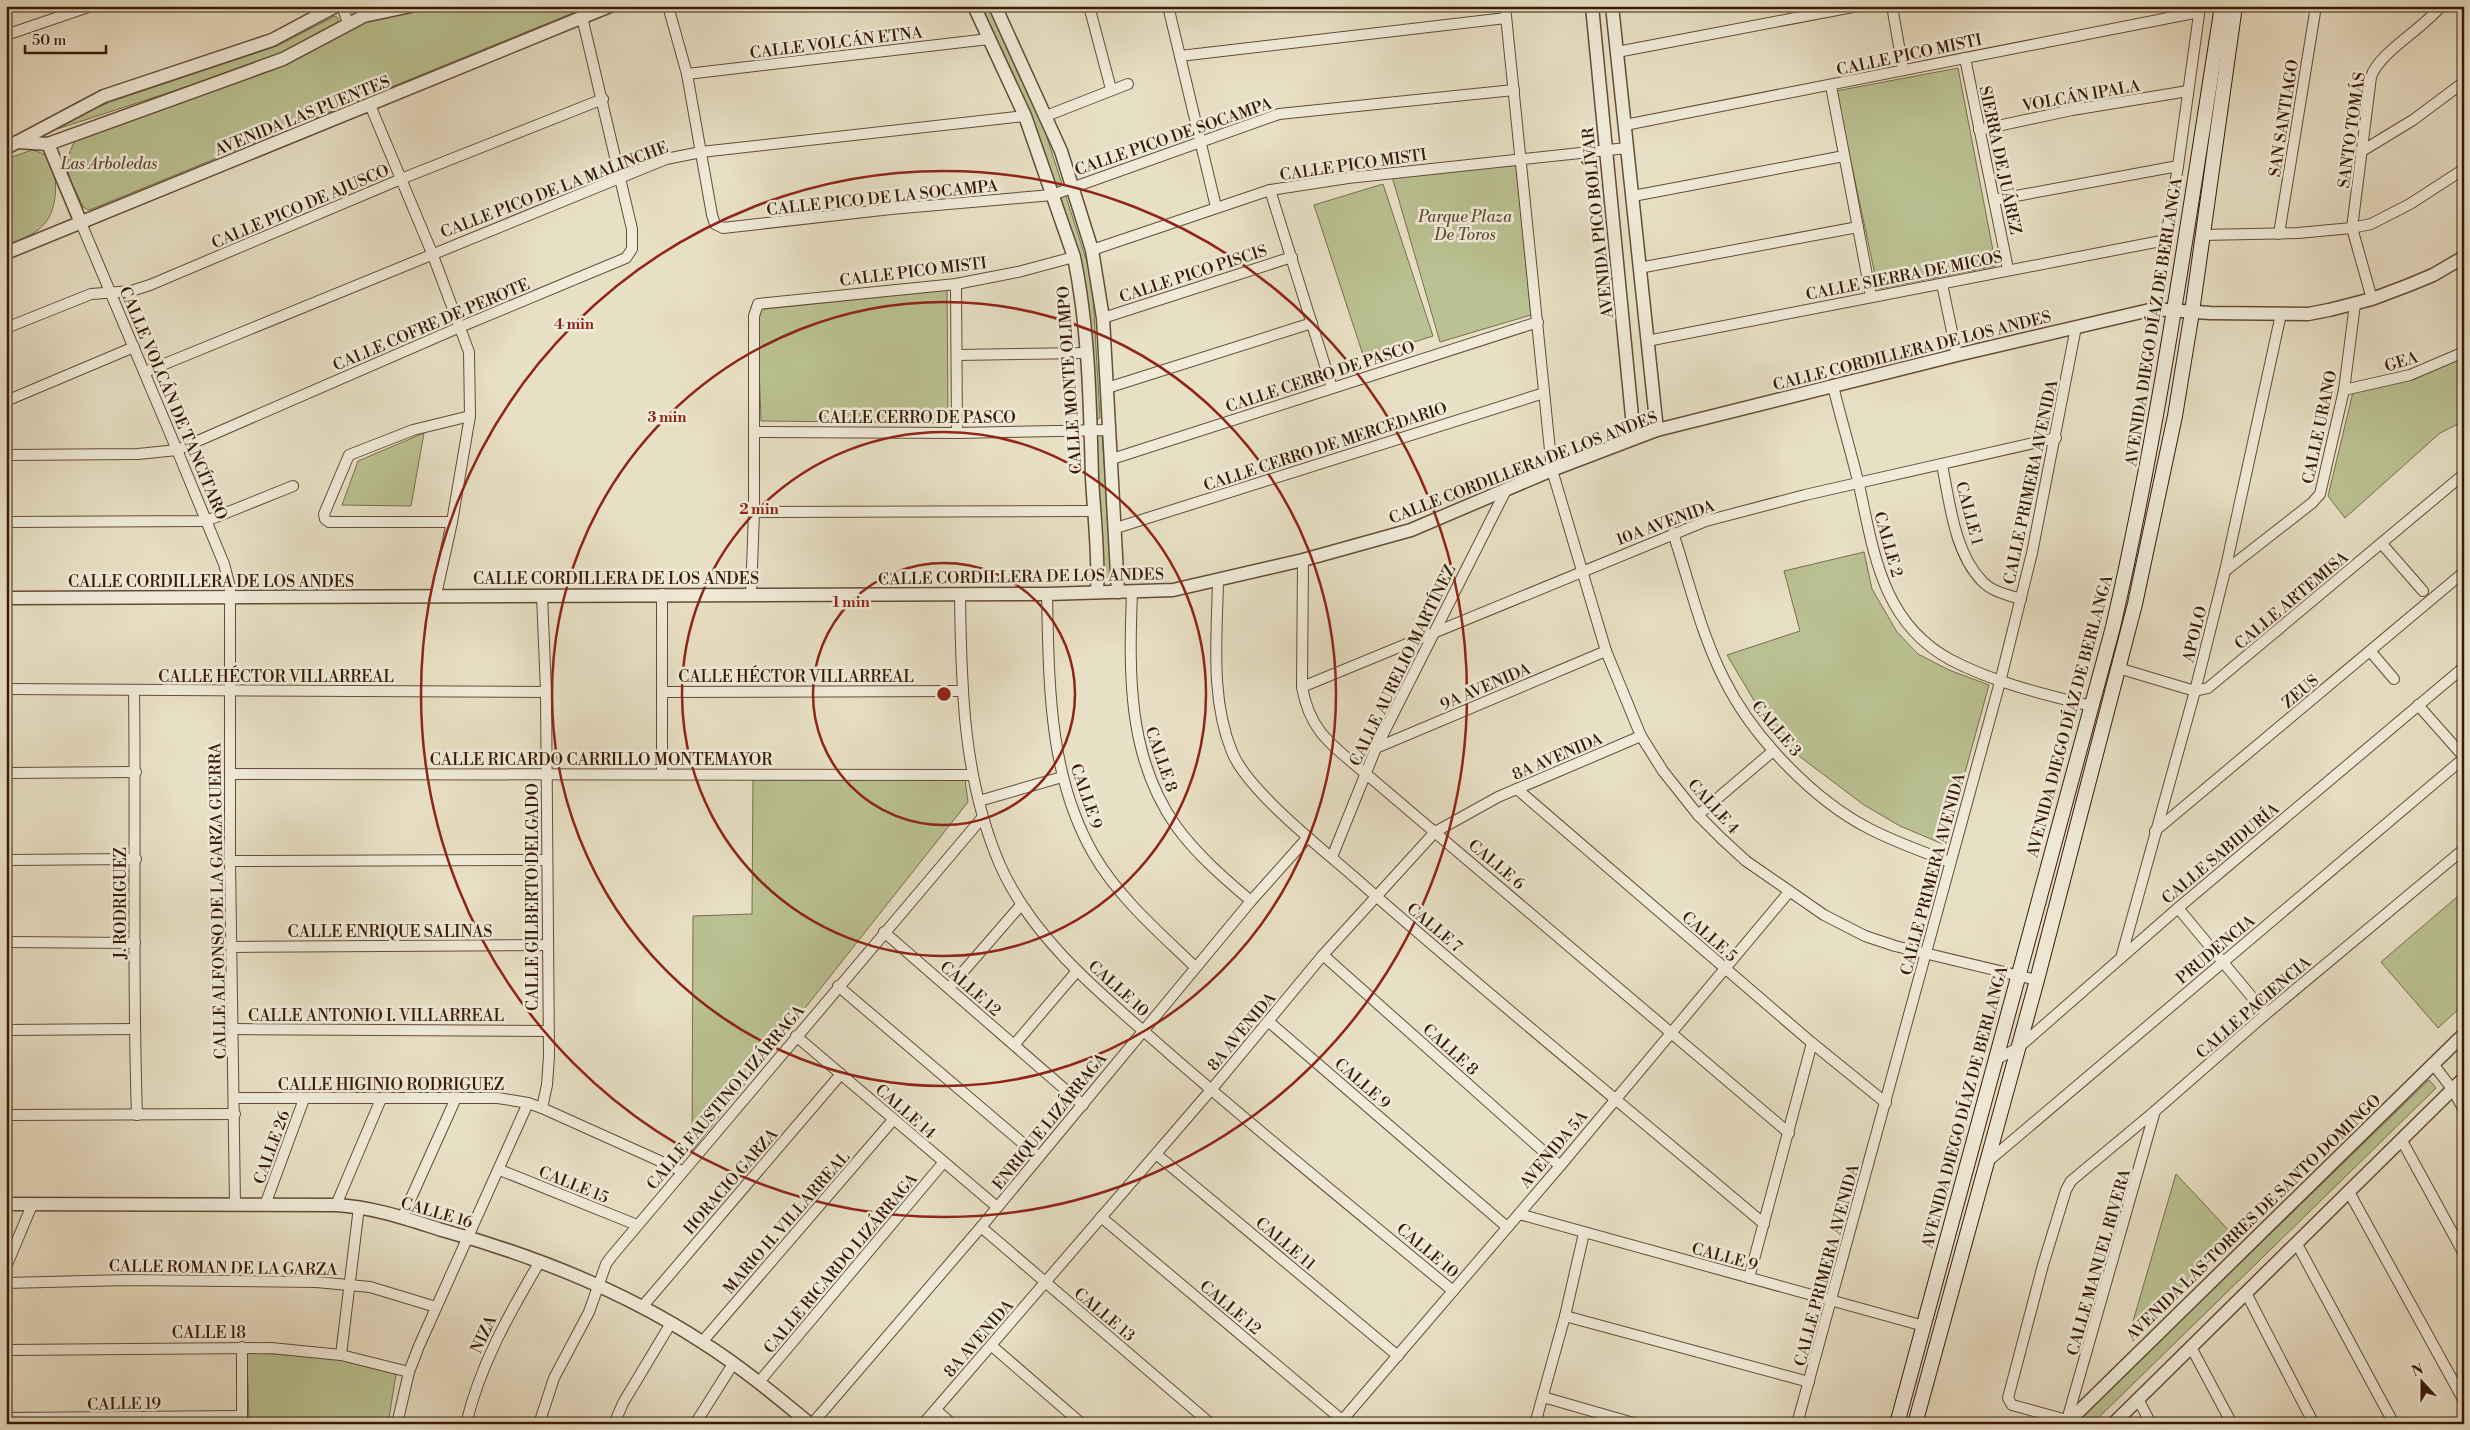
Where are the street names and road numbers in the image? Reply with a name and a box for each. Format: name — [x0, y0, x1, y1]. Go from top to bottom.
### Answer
street label: CALLE VOLCÁN ETNA — [748, 20, 925, 64]
street label: CALLE PICO MISTI — [1835, 30, 1984, 80]
street label: SAN SANTIAGO — [2265, 58, 2303, 178]
street label: SANTO TOMÁS — [2332, 71, 2370, 189]
street label: AVENIDA LAS PUENTES — [211, 72, 393, 161]
street label: VOLCÁN IPALA — [2019, 74, 2143, 116]
street label: SIERRA DE JUÁREZ — [1975, 84, 2027, 236]
street label: CALLE PICO DE SOCAMPA — [1072, 93, 1275, 180]
street label: AVENIDA PICO BOLÍVAR — [1576, 126, 1618, 320]
street label: CALLE PICO DE LA MALINCHE — [438, 137, 671, 243]
street label: CALLE PICO MISTI — [1278, 145, 1428, 185]
street label: CALLE PICO DE AJUSCO — [209, 160, 392, 253]
street label: AVENIDA DIEGO DÍAZ DE BERLANGA — [2119, 175, 2187, 469]
street label: CALLE PICO DE LA SOCAMPA — [765, 176, 1000, 220]
street label: CALLE PICO PISCIS — [1117, 241, 1270, 307]
street label: CALLE SIERRA DE MICOS — [1804, 247, 2004, 305]
street label: CALLE PICO MISTI — [838, 253, 988, 291]
street label: CALLE COFRE DE PEROTE — [330, 274, 533, 376]
street label: CALLE VOLCÁN DE TANCÍTARO — [115, 283, 233, 523]
street label: CALLE MONTE OLIMPO — [1053, 285, 1087, 475]
street label: CALLE CORDILLERA DE LOS ANDES — [1771, 307, 2054, 395]
street label: CALLE CERRO DE PASCO — [1223, 337, 1417, 417]
street label: GEA — [2382, 347, 2421, 376]
street label: CALLE URANO — [2298, 369, 2342, 486]
street label: CALLE PRIMERA AVENIDA — [2000, 377, 2063, 586]
street label: CALLE CERRO DE MERCEDARIO — [1201, 398, 1450, 496]
street label: CALLE CORDILLERA DE LOS ANDES — [1386, 407, 1661, 529]
street label: CALLE CERRO DE PASCO — [818, 408, 1016, 428]
street label: CALLE 1 — [1951, 479, 1987, 547]
street label: 10A AVENIDA — [1613, 495, 1718, 550]
street label: CALLE 2 — [1869, 509, 1907, 579]
street label: CALLE ARTEMISA — [2231, 547, 2353, 654]
street label: CALLE AURELIO MARTÍNEZ — [1344, 561, 1460, 769]
street label: CALLE CORDILLERA DE LOS ANDES — [878, 565, 1164, 589]
street label: CALLE CORDILLERA DE LOS ANDES — [473, 569, 759, 589]
street label: AVENIDA DIEGO DÍAZ DE BERLANGA — [2020, 571, 2118, 861]
street label: CALLE CORDILLERA DE LOS ANDES — [68, 572, 354, 592]
street label: APOLO — [2178, 604, 2212, 665]
street label: 9A AVENIDA — [1437, 659, 1535, 715]
street label: CALLE HÉCTOR VILLARREAL — [158, 665, 394, 687]
street label: CALLE HÉCTOR VILLARREAL — [678, 665, 914, 687]
street label: ZEUS — [2278, 671, 2323, 713]
street label: CALLE 3 — [1747, 697, 1805, 761]
street label: CALLE 8 — [1141, 724, 1182, 795]
street label: 8A AVENIDA — [1509, 729, 1607, 785]
street label: CALLE ALFONSO DE LA GARZA GUERRA — [205, 741, 231, 1059]
street label: CALLE RICARDO CARRILLO MONTEMAYOR — [430, 750, 773, 770]
street label: CALLE 9 — [1066, 761, 1107, 832]
street label: CALLE PRIMERA AVENIDA — [1896, 770, 1970, 978]
street label: CALLE 4 — [1683, 775, 1744, 839]
street label: CALLE GILBERTO DELGADO — [523, 783, 543, 1011]
street label: CALLE SABIDURÍA — [2157, 797, 2284, 909]
street label: CALLE 6 — [1464, 835, 1529, 894]
street label: J. RODRIGUEZ — [111, 847, 131, 960]
street label: CALLE 7 — [1403, 899, 1466, 957]
street label: CALLE 5 — [1678, 907, 1741, 966]
street label: PRUDENCIA — [2172, 910, 2260, 988]
street label: CALLE ENRIQUE SALINAS — [288, 922, 492, 942]
street label: CALLE PACIENCIA — [2192, 952, 2316, 1063]
street label: CALLE 10 — [1084, 956, 1153, 1021]
street label: CALLE 12 — [936, 957, 1005, 1021]
street label: AVENIDA DIEGO DÍAZ DE BERLANGA — [1915, 962, 2013, 1252]
street label: 8A AVENIDA — [1203, 988, 1281, 1075]
street label: CALLE FAUSTINO LIZÁRRAGA — [641, 999, 810, 1194]
street label: CALLE ANTONIO I. VILLARREAL — [248, 1006, 504, 1026]
street label: CALLE 8 — [1418, 1020, 1482, 1080]
street label: ENRIQUE LIZÁRRAGA — [987, 1047, 1112, 1194]
street label: CALLE 9 — [1330, 1054, 1395, 1114]
street label: CALLE HIGINIO RODRIGUEZ — [278, 1075, 504, 1095]
street label: CALLE 14 — [871, 1080, 940, 1144]
street label: AVENIDA LAS TORRES DE SANTO DOMINGO — [2121, 1090, 2385, 1346]
street label: AVENIDA 5A — [1515, 1106, 1593, 1193]
street label: CALLE 26 — [249, 1108, 295, 1187]
street label: HORACIO GARZA — [679, 1124, 783, 1239]
street label: MARIO H. VILLARREAL — [719, 1147, 855, 1298]
street label: CALLE PRIMERA AVENIDA — [1790, 1161, 1864, 1369]
street label: CALLE 15 — [536, 1162, 612, 1208]
street label: CALLE MANUEL RIVERA — [2063, 1166, 2135, 1358]
street label: CALLE RICARDO LIZÁRRAGA — [758, 1167, 923, 1358]
street label: CALLE 16 — [398, 1193, 475, 1233]
street label: CALLE 11 — [1251, 1213, 1320, 1275]
street label: CALLE 10 — [1392, 1219, 1462, 1283]
street label: CALLE 9 — [1689, 1239, 1760, 1275]
street label: CALLE ROMAN DE LA GARZA — [109, 1256, 338, 1280]
street label: CALLE 12 — [1195, 1276, 1265, 1339]
street label: CALLE 13 — [1070, 1283, 1139, 1346]
street label: 8A AVENIDA — [940, 1295, 1019, 1382]
street label: NIZA — [467, 1311, 502, 1356]
street label: CALLE 18 — [172, 1323, 246, 1343]
street label: CALLE 19 — [87, 1393, 161, 1415]

